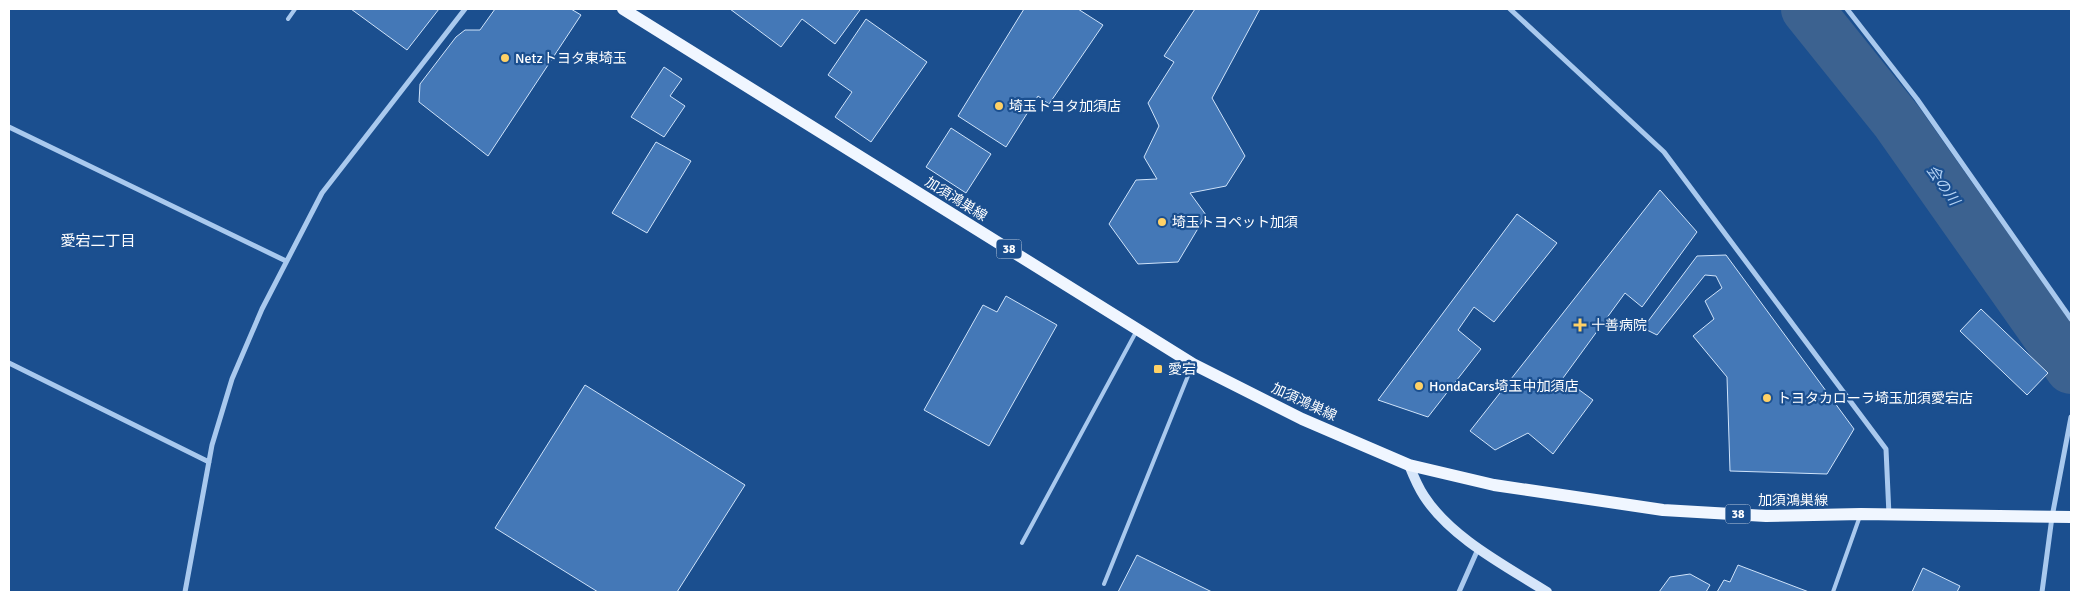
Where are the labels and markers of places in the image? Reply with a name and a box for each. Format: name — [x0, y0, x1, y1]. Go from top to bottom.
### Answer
place label: Netzトヨタ東埼玉 — [515, 50, 627, 67]
marker: Netzトヨタ東埼玉 — [499, 52, 511, 64]
place label: 埼玉トヨタ加須店 — [1009, 98, 1121, 115]
marker: 埼玉トヨタ加須店 — [993, 100, 1005, 112]
place label: 埼玉トヨペット加須 — [1172, 214, 1298, 231]
marker: 埼玉トヨペット加須 — [1156, 216, 1168, 228]
place label: 十善病院 — [1591, 317, 1647, 334]
marker: 十善病院 — [1573, 318, 1587, 332]
place label: 愛宕 — [1168, 361, 1196, 378]
marker: 愛宕 — [1152, 363, 1164, 375]
place label: HondaCars埼玉中加須店 — [1429, 378, 1579, 395]
marker: HondaCars埼玉中加須店 — [1413, 380, 1425, 392]
place label: トヨタカローラ埼玉加須愛宕店 — [1777, 390, 1973, 407]
marker: トヨタカローラ埼玉加須愛宕店 — [1761, 392, 1773, 404]

